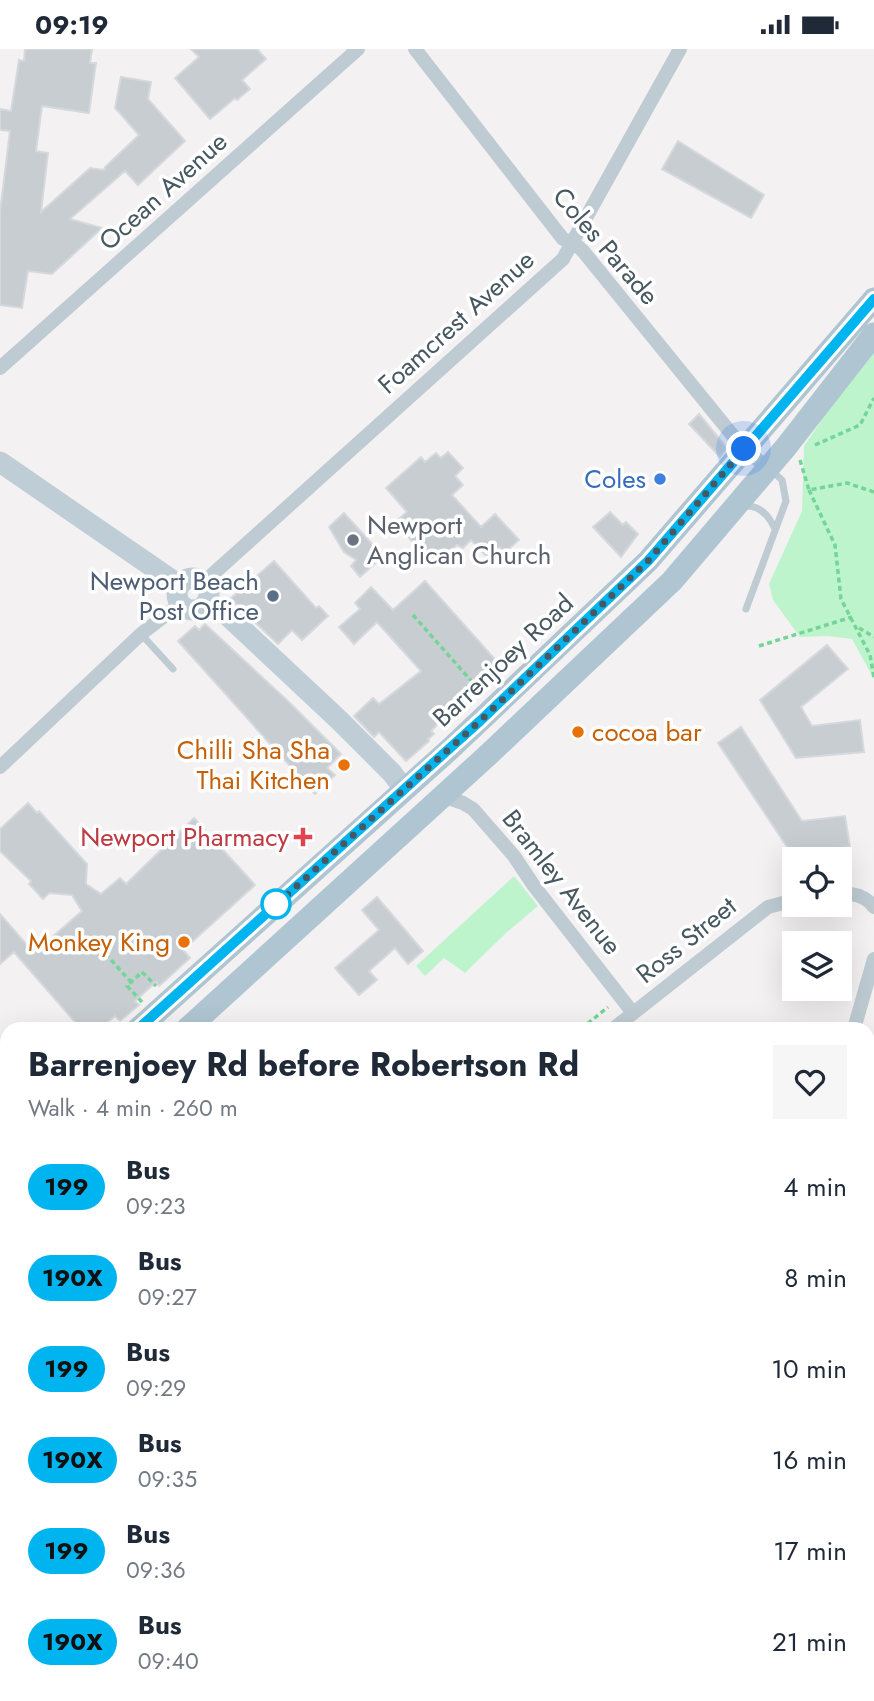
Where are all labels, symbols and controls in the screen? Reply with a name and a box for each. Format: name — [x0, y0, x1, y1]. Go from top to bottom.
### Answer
text: 09:19 — [35, 6, 109, 44]
street label: Ocean Avenue — [90, 123, 236, 259]
street label: Coles Parade — [544, 179, 668, 313]
street label: Foamcrest Avenue — [369, 241, 543, 403]
your location — [726, 431, 761, 466]
place label: Coles — [584, 460, 646, 498]
marker: Coles — [652, 471, 668, 487]
place label: Newport Anglican Church — [367, 506, 551, 574]
marker: Newport Anglican Church — [345, 532, 361, 548]
place label: Newport Beach Post Office — [90, 562, 259, 630]
street label: Barrenjoey Road — [424, 585, 582, 735]
marker: Newport Beach Post Office — [265, 588, 281, 604]
place label: cocoa bar — [592, 713, 702, 751]
marker: cocoa bar — [570, 724, 586, 740]
place label: Chilli Sha Sha Thai Kitchen — [177, 731, 330, 799]
marker: Chilli Sha Sha Thai Kitchen — [336, 757, 352, 773]
street label: Bramley Avenue — [493, 801, 631, 963]
place label: Newport Pharmacy — [80, 818, 290, 856]
marker: Newport Pharmacy — [295, 829, 311, 845]
map controls — [782, 847, 852, 1001]
button: locate — [782, 847, 852, 917]
street label: Ross Street — [628, 887, 745, 992]
unlabelled marker — [261, 889, 291, 919]
place label: Monkey King — [28, 923, 170, 961]
button: layers — [782, 931, 852, 1001]
marker: Monkey King — [176, 934, 192, 950]
text: Barrenjoey Rd before Robertson Rd — [28, 1041, 579, 1088]
button: heart — [773, 1045, 847, 1119]
text: Walk · 4 min · 260 m — [28, 1091, 238, 1125]
text: Bus — [126, 1151, 170, 1189]
text: 4 min — [783, 1168, 847, 1206]
text: 199 — [44, 1169, 89, 1204]
text: 09:23 — [126, 1189, 186, 1223]
text: Bus — [138, 1242, 182, 1280]
text: 8 min — [784, 1259, 847, 1297]
text: 190X — [42, 1260, 103, 1295]
text: 09:27 — [138, 1280, 197, 1314]
text: Bus — [126, 1333, 170, 1371]
text: 10 min — [771, 1350, 847, 1388]
text: 199 — [44, 1351, 89, 1386]
text: 09:29 — [126, 1371, 186, 1405]
text: Bus — [138, 1424, 182, 1462]
text: 16 min — [772, 1441, 847, 1479]
text: 190X — [42, 1442, 103, 1477]
text: 09:35 — [138, 1462, 197, 1496]
text: Bus — [126, 1515, 170, 1553]
text: 17 min — [773, 1532, 847, 1570]
text: 199 — [44, 1533, 89, 1568]
text: 09:36 — [126, 1553, 186, 1587]
text: Bus — [138, 1606, 182, 1644]
text: 21 min — [772, 1623, 847, 1661]
text: 190X — [42, 1624, 103, 1659]
text: 09:40 — [138, 1644, 199, 1678]

